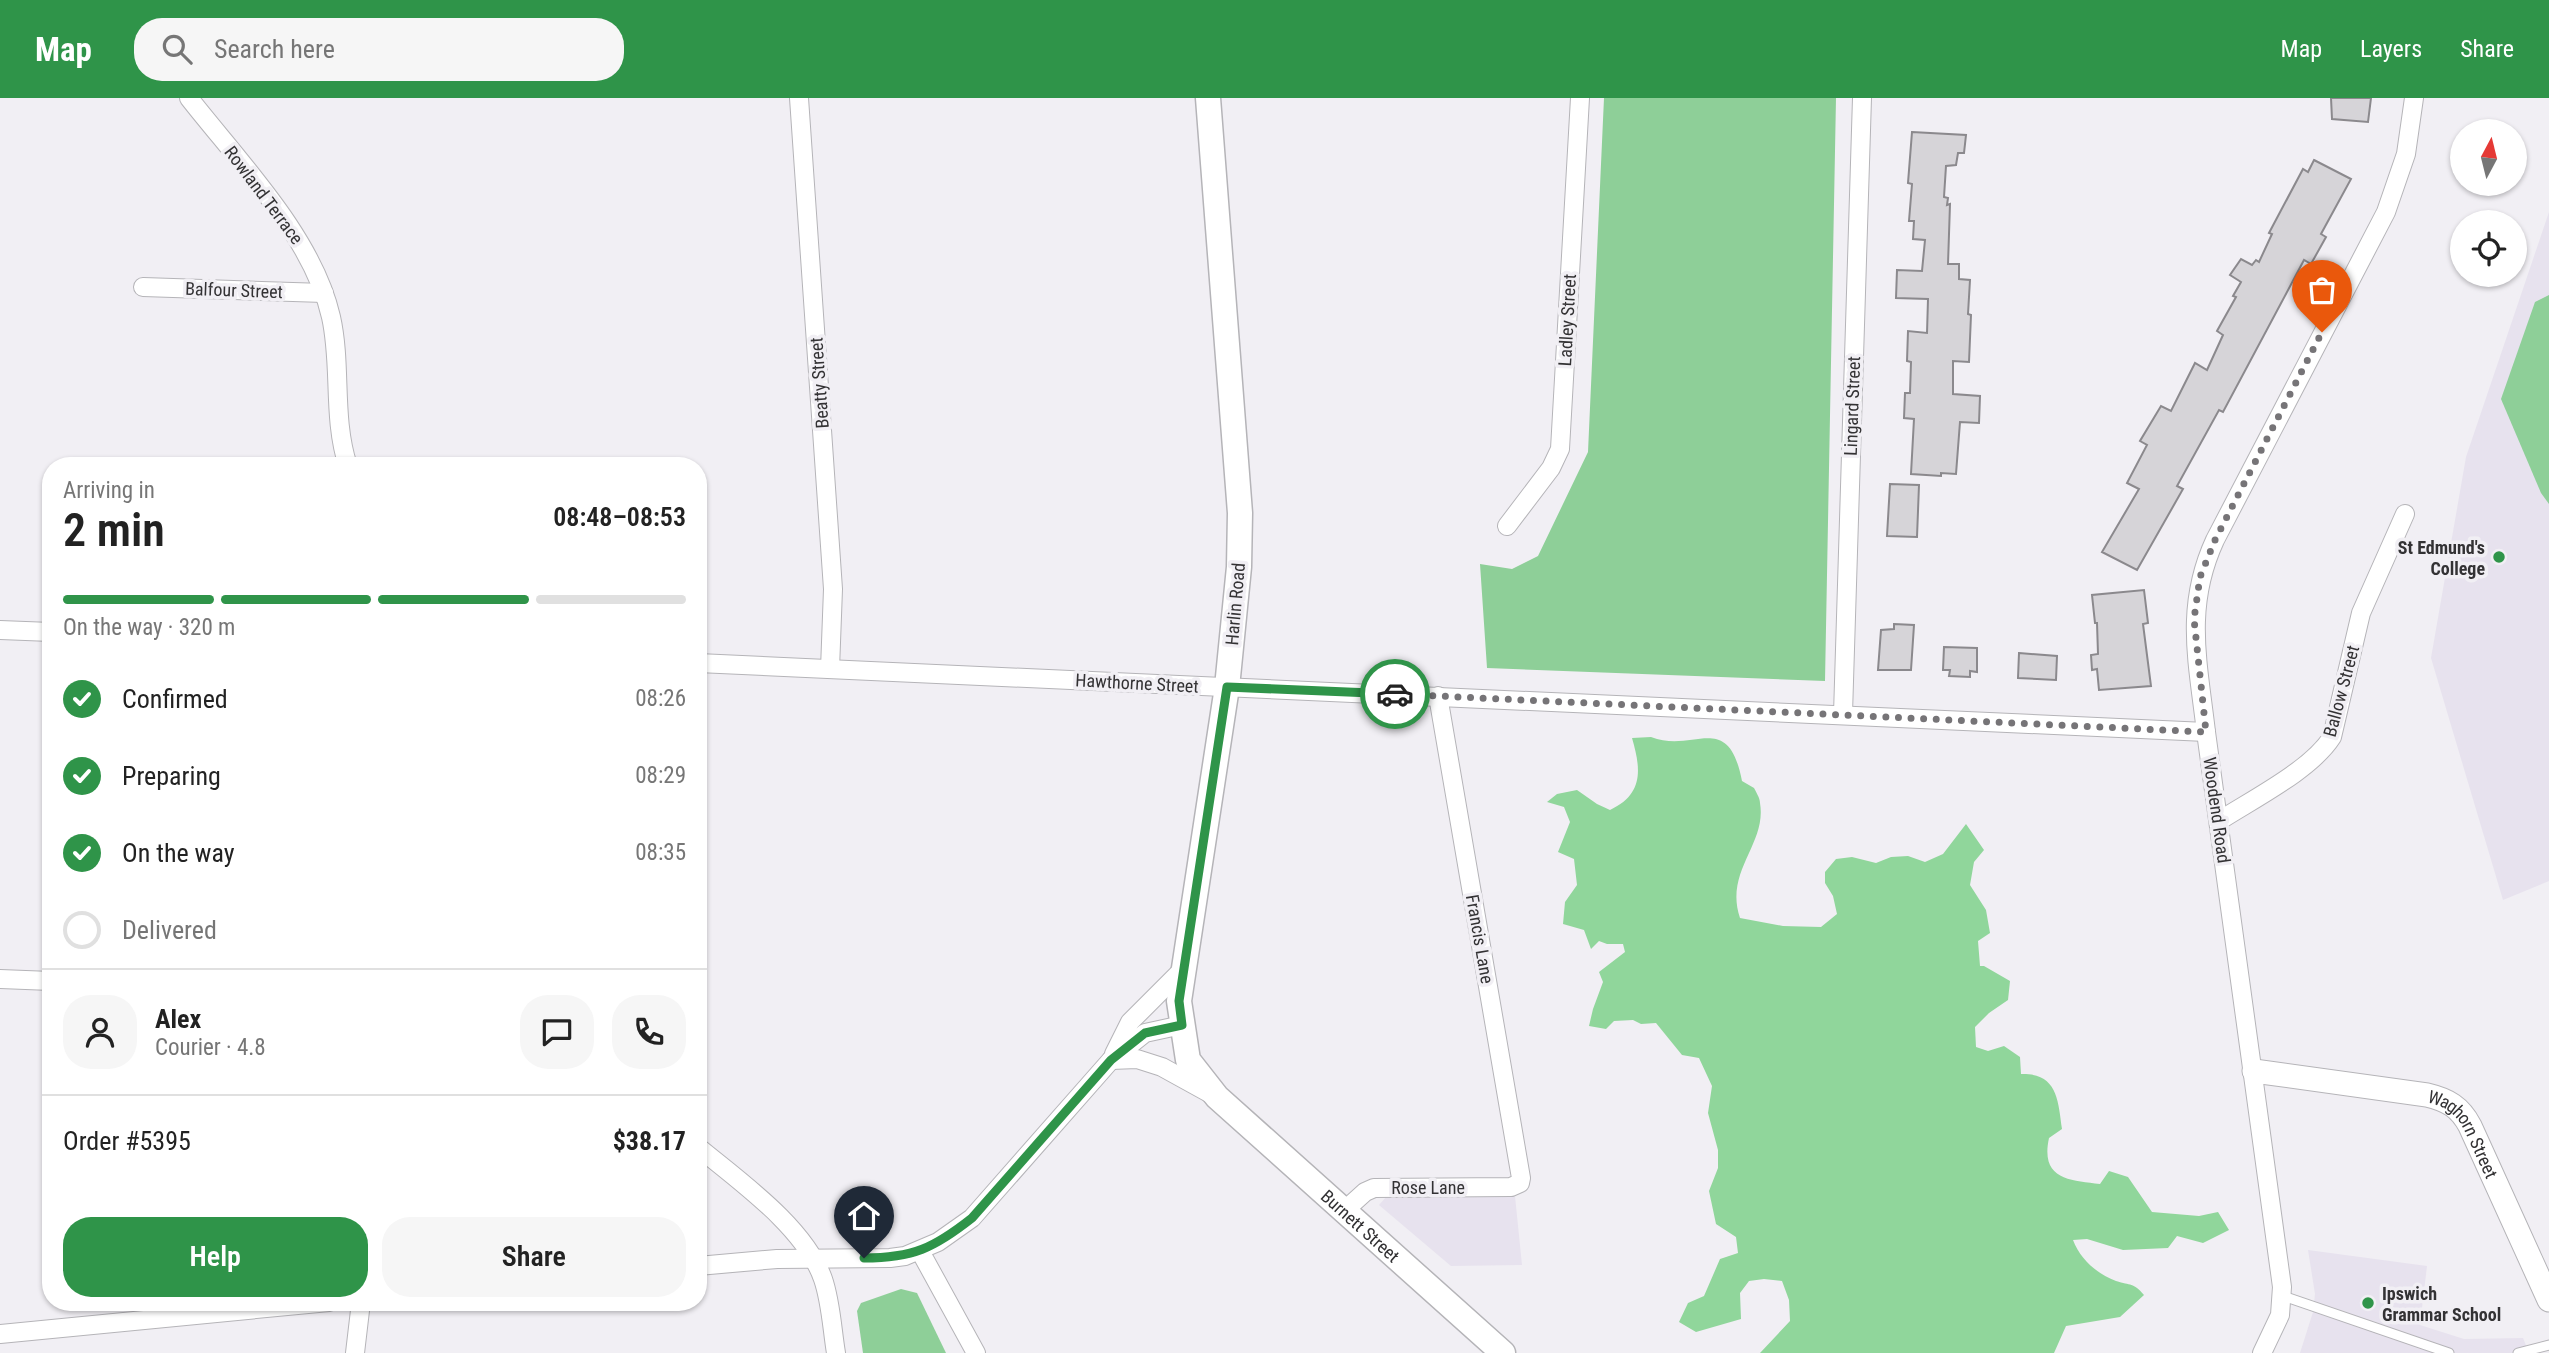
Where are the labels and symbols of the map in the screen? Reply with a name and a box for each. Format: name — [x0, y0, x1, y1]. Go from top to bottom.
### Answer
north arrow — [2450, 119, 2527, 196]
street label: Rowland Terrace — [220, 142, 308, 248]
pin — [2292, 260, 2352, 332]
street label: Ladley Street — [1554, 273, 1580, 367]
street label: Balfour Street — [185, 278, 283, 302]
street label: Beatty Street — [805, 337, 833, 429]
street label: Lingard Street — [1840, 356, 1864, 456]
place label: St Edmund's College — [2398, 537, 2485, 579]
marker: St Edmund's College — [2491, 549, 2507, 565]
street label: Harlin Road — [1221, 562, 1249, 646]
street label: Ballow Street — [2319, 643, 2363, 739]
courier — [1360, 659, 1430, 729]
street label: Hawthorne Street — [1075, 669, 1199, 697]
street label: Woodend Road — [2199, 756, 2235, 864]
street label: Francis Lane — [1462, 893, 1498, 985]
street label: Waghorn Street — [2426, 1085, 2503, 1181]
street label: Rose Lane — [1391, 1177, 1465, 1198]
street label: Burnett Street — [1317, 1185, 1404, 1266]
pin — [834, 1186, 894, 1258]
place label: Ipswich Grammar School — [2382, 1283, 2501, 1325]
marker: Ipswich Grammar School — [2360, 1295, 2376, 1311]

